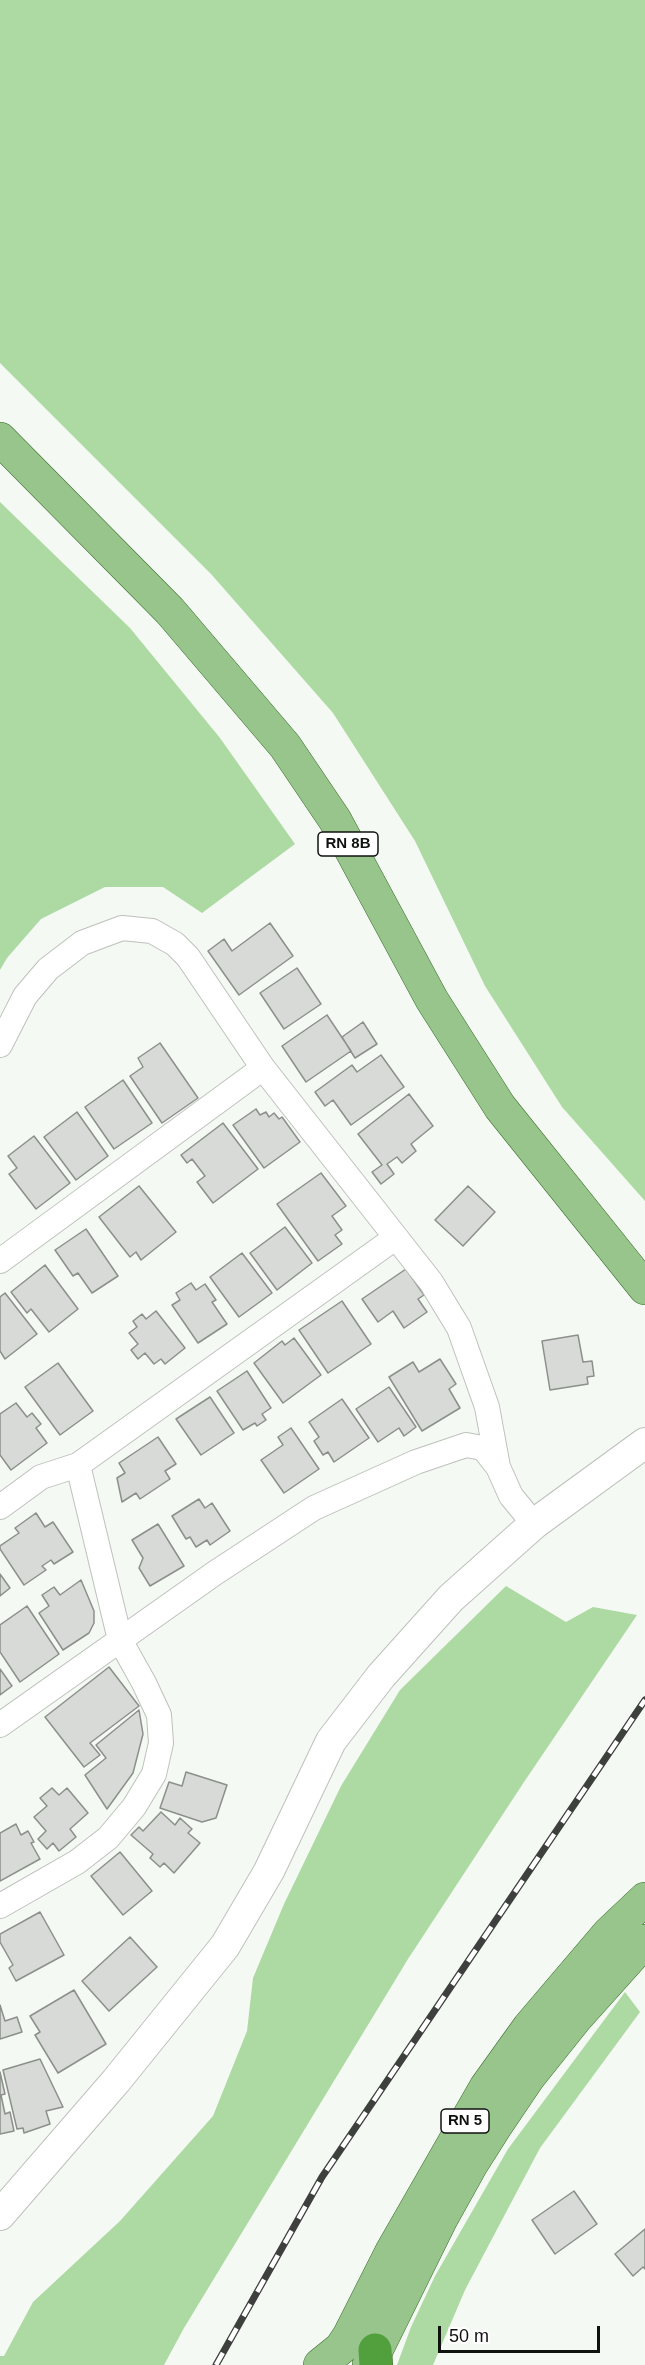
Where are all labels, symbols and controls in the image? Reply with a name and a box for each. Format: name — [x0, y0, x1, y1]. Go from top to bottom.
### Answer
road number: RN 8B — [318, 832, 378, 856]
road number: RN 5 — [441, 2109, 489, 2133]
scale bar — [441, 2314, 603, 2352]
text: 50 m — [449, 2326, 489, 2346]

